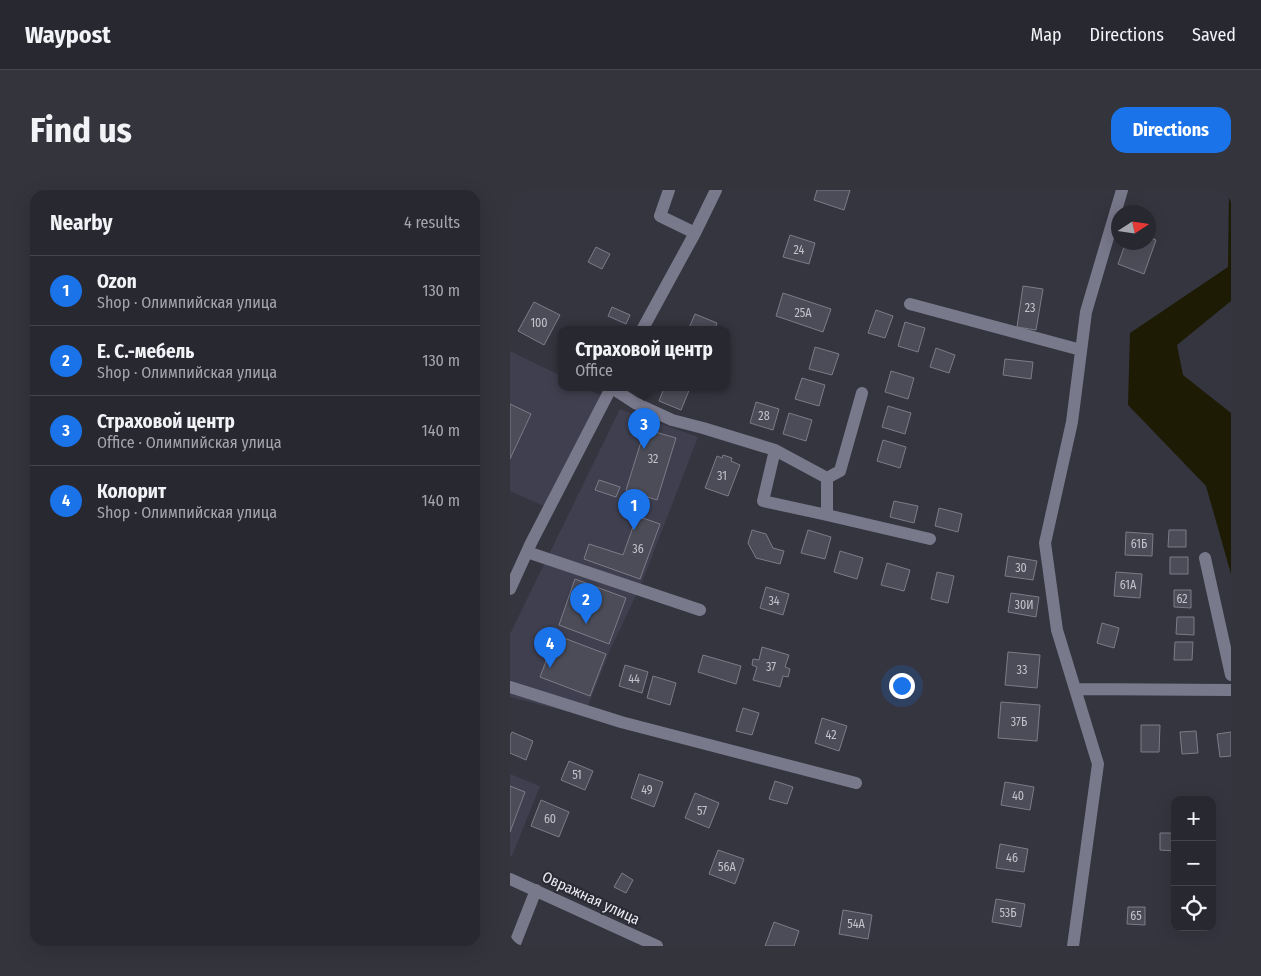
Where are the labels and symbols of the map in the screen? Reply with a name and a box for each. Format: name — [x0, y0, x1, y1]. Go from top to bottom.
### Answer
north arrow — [1111, 205, 1156, 250]
house number: 24 — [794, 243, 805, 257]
house number: 23 — [1025, 301, 1035, 315]
house number: 25А — [794, 306, 812, 320]
house number: 100 — [530, 316, 548, 330]
pin: 3 — [628, 408, 660, 449]
house number: 28 — [758, 409, 770, 423]
house number: 32 — [648, 452, 658, 466]
house number: 31 — [717, 469, 727, 483]
pin: 1 — [618, 489, 650, 530]
house number: 61Б — [1131, 537, 1147, 551]
house number: 36 — [632, 542, 644, 556]
house number: 30 — [1015, 561, 1027, 575]
house number: 61А — [1120, 578, 1137, 592]
pin: 2 — [570, 583, 602, 624]
house number: 62 — [1176, 592, 1188, 606]
house number: 34 — [768, 594, 780, 608]
house number: 30И — [1015, 598, 1033, 612]
pin: 4 — [534, 627, 566, 668]
house number: 37 — [766, 660, 776, 674]
house number: 33 — [1017, 663, 1027, 677]
house number: 44 — [628, 672, 640, 686]
your location — [889, 673, 915, 699]
house number: 37Б — [1011, 715, 1027, 729]
house number: 42 — [826, 728, 836, 742]
house number: 51 — [572, 768, 582, 782]
house number: 49 — [641, 783, 653, 797]
house number: 40 — [1012, 789, 1024, 803]
house number: 57 — [697, 804, 707, 818]
house number: 60 — [544, 812, 556, 826]
house number: 46 — [1006, 851, 1018, 865]
house number: 56А — [718, 860, 737, 874]
street label: Овражная улица — [539, 868, 643, 928]
house number: 53Б — [999, 906, 1017, 920]
house number: 65 — [1130, 909, 1142, 923]
house number: 54А — [847, 917, 865, 931]

